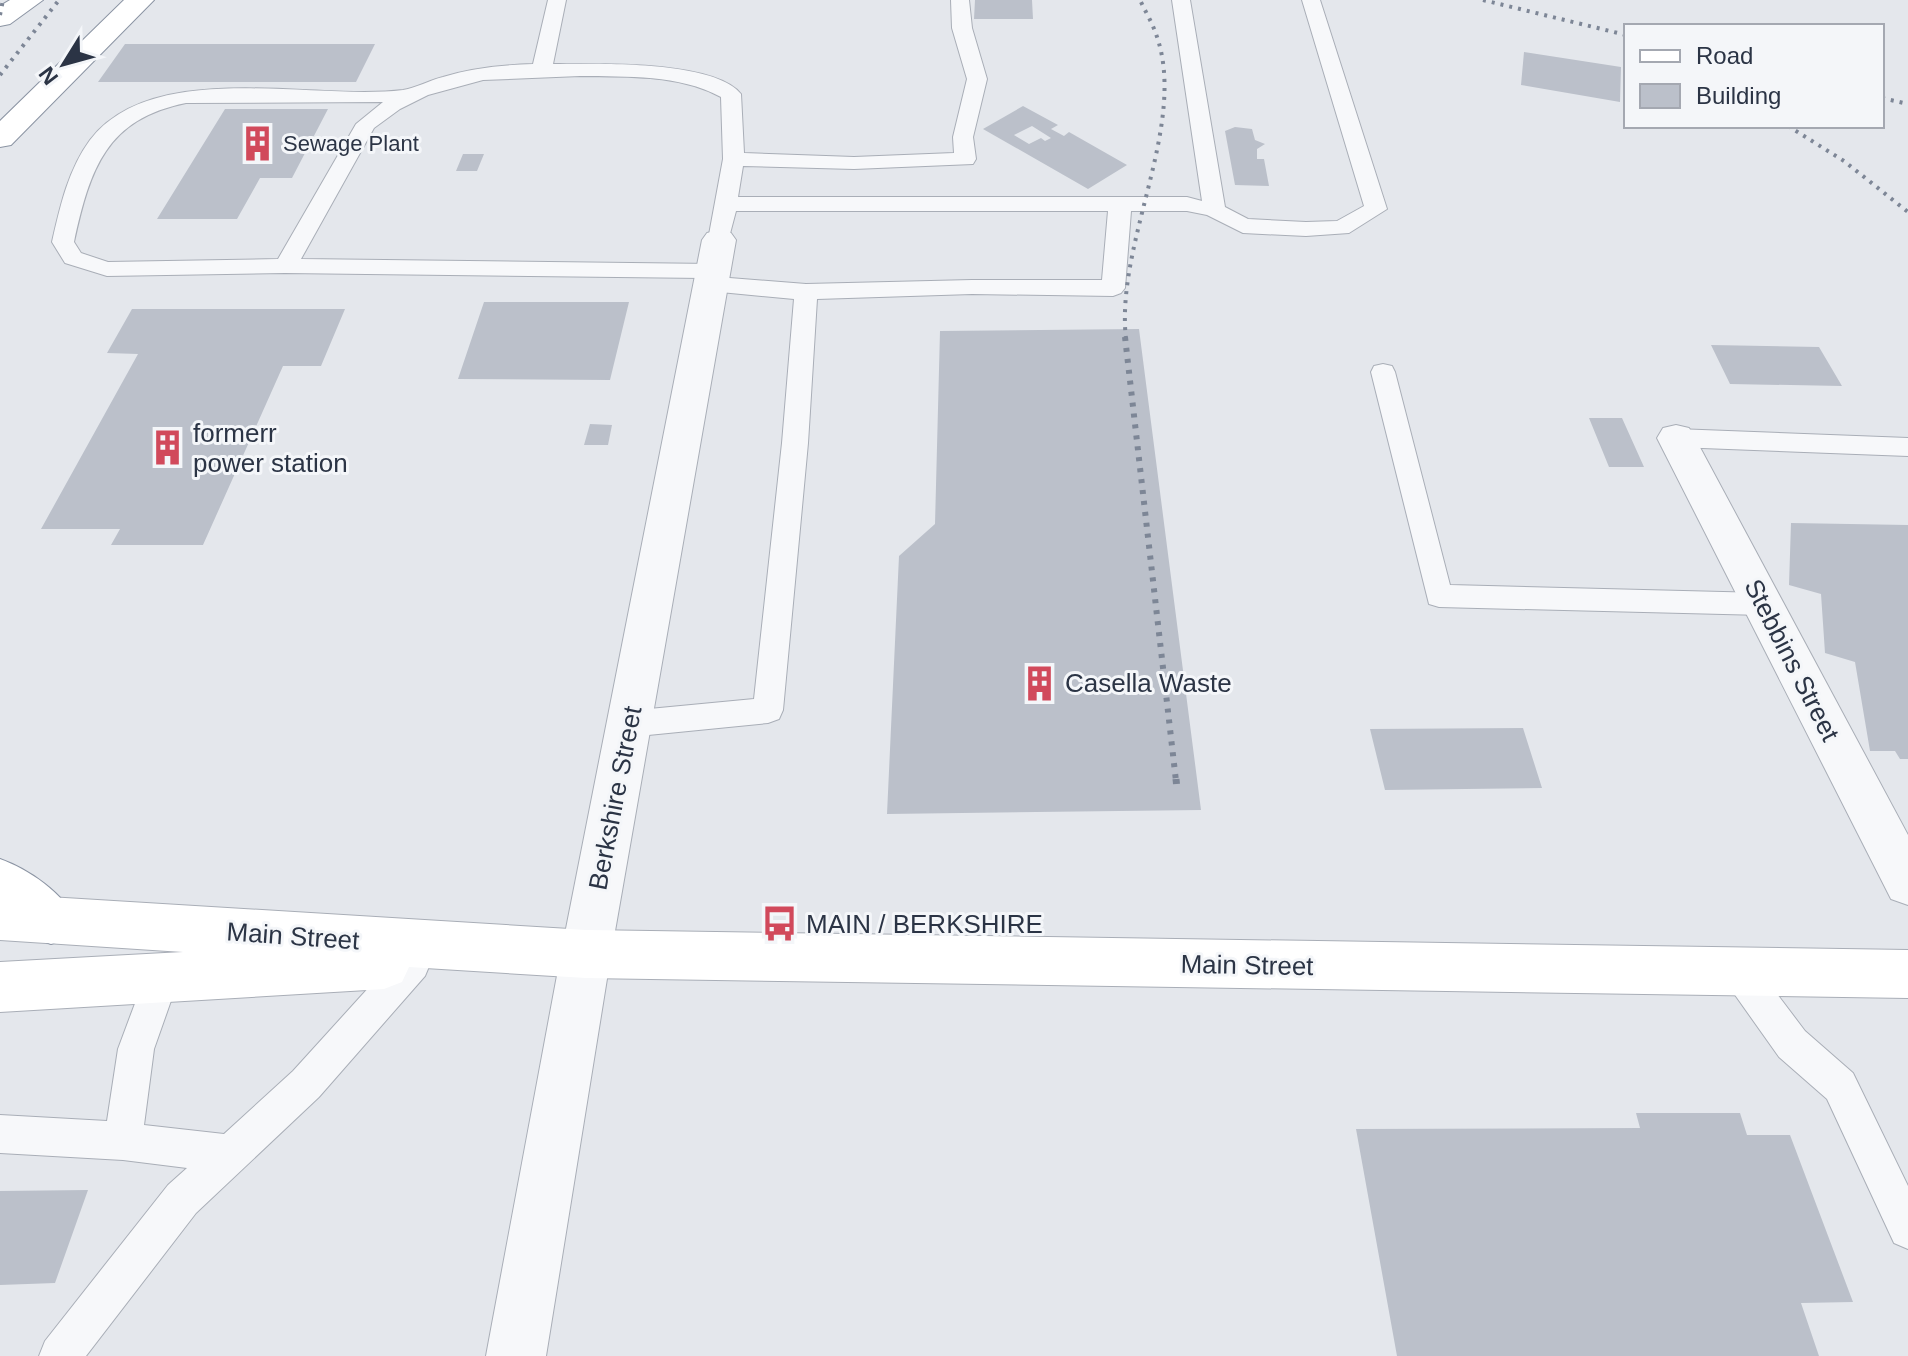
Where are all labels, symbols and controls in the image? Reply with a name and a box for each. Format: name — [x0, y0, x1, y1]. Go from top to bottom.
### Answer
north arrow — [24, 24, 104, 104]
legend — [1624, 24, 1884, 128]
text: Road — [1696, 42, 1753, 69]
text: N — [34, 62, 63, 90]
text: Building — [1696, 82, 1781, 109]
building icon: Sewage Plant — [238, 124, 276, 162]
place label: Sewage Plant — [283, 131, 419, 156]
place label: formerr power station — [193, 418, 348, 478]
building icon: formerr power station — [148, 429, 186, 467]
street label: Stebbins Street — [1738, 574, 1846, 747]
building icon: Casella Waste — [1020, 664, 1058, 702]
place label: Casella Waste — [1065, 668, 1232, 698]
street label: Berkshire Street — [582, 703, 648, 892]
bus stop icon: MAIN / BERKSHIRE — [761, 905, 799, 943]
place label: MAIN / BERKSHIRE — [806, 909, 1043, 939]
street label: Main Street — [226, 916, 361, 956]
street label: Main Street — [1180, 949, 1314, 981]

